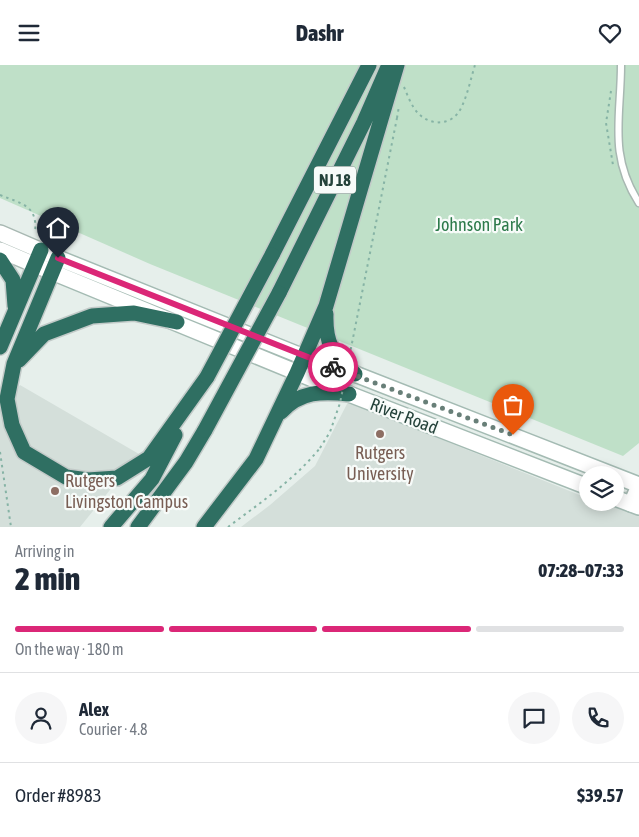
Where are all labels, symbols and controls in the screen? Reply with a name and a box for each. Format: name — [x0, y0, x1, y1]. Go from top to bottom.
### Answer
icon: menu — [15, 19, 43, 47]
icon: heart — [596, 19, 624, 47]
text: Dashr — [296, 20, 343, 46]
road number: NJ 18 — [314, 167, 356, 193]
pin — [37, 207, 79, 258]
icon: home — [44, 214, 72, 242]
park label: Johnson Park — [435, 214, 523, 235]
courier — [308, 342, 358, 392]
icon: bike — [319, 353, 347, 381]
pin — [492, 384, 534, 435]
icon: bag — [499, 391, 527, 419]
street label: River Road — [367, 393, 441, 438]
marker: Rutgers University — [374, 428, 386, 440]
place label: Rutgers University — [346, 442, 414, 484]
map controls — [579, 466, 624, 511]
button: layers — [579, 466, 624, 511]
place label: Rutgers Livingston Campus — [65, 470, 188, 512]
marker: Rutgers Livingston Campus — [49, 485, 61, 497]
text: Arriving in — [15, 542, 75, 560]
text: 07:28–07:33 — [538, 559, 624, 581]
text: 2 min — [15, 560, 80, 597]
text: On the way · 180 m — [15, 640, 124, 658]
button: person — [15, 692, 67, 744]
button: chat — [508, 692, 560, 744]
button: phone — [572, 692, 624, 744]
text: Alex — [79, 698, 109, 720]
text: Courier · 4.8 — [79, 720, 148, 738]
text: Order #8983 — [15, 784, 102, 806]
text: $39.57 — [577, 784, 624, 806]

